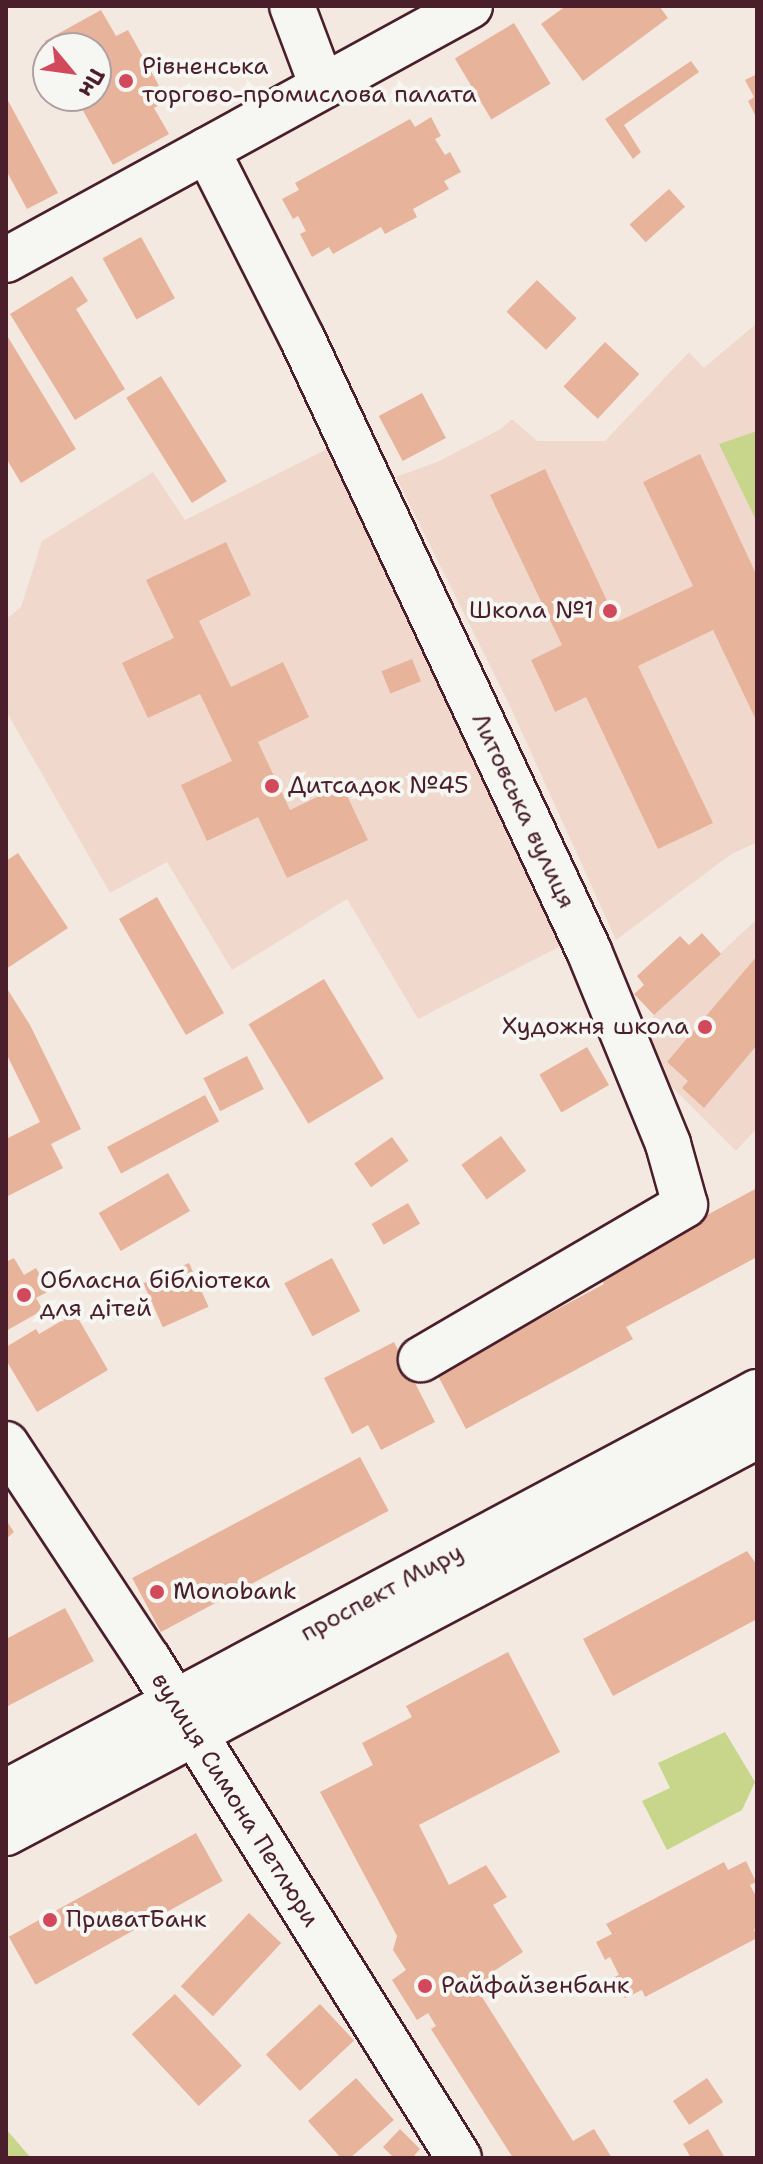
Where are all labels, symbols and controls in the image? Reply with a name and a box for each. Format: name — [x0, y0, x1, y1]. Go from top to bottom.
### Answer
north arrow — [32, 32, 112, 112]
place label: Рівненська торгово-промислова палата — [142, 53, 477, 109]
text: Пн — [72, 63, 111, 103]
marker: Рівненська торгово-промислова палата — [117, 72, 135, 90]
place label: Школа №1 — [469, 597, 594, 625]
marker: Школа №1 — [601, 602, 619, 620]
street label: Литовська вулиця — [465, 709, 581, 913]
place label: Дитсадок №45 — [288, 772, 469, 800]
marker: Дитсадок №45 — [263, 777, 281, 795]
place label: Художня школа — [502, 1013, 689, 1041]
marker: Художня школа — [696, 1018, 714, 1036]
place label: Обласна бібліотека для дітей — [40, 1267, 270, 1323]
marker: Обласна бібліотека для дітей — [15, 1286, 33, 1304]
street label: проспект Миру — [296, 1538, 468, 1648]
place label: Monobank — [173, 1578, 297, 1606]
marker: Monobank — [148, 1583, 166, 1601]
street label: вулиця Симона Петлюри — [145, 1668, 325, 1932]
place label: ПриватБанк — [66, 1906, 206, 1934]
marker: ПриватБанк — [41, 1911, 59, 1929]
place label: Райфайзенбанк — [441, 1972, 629, 2000]
marker: Райфайзенбанк — [416, 1977, 434, 1995]

